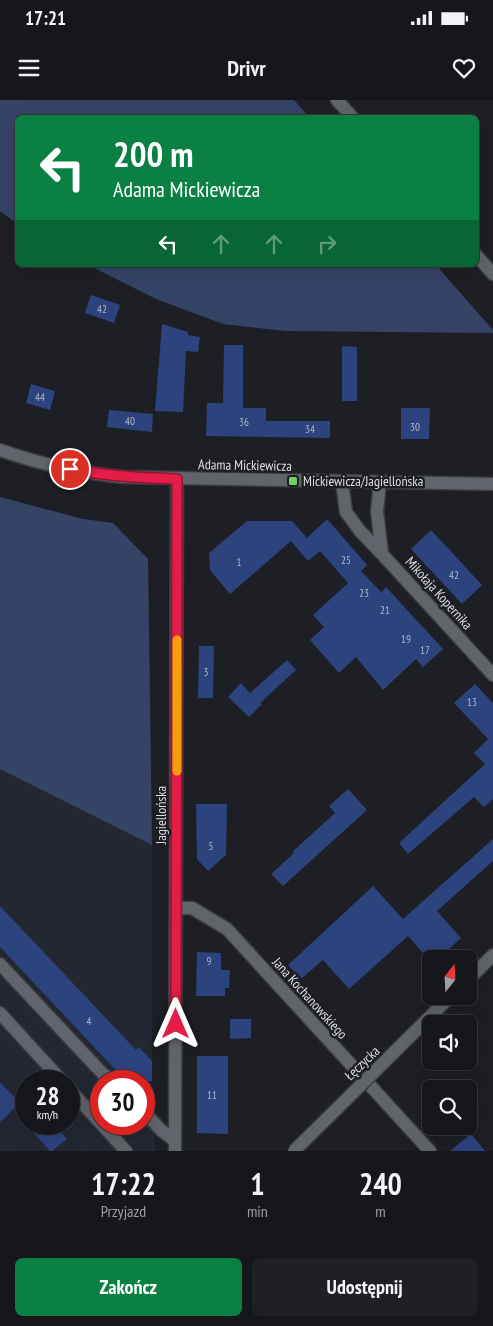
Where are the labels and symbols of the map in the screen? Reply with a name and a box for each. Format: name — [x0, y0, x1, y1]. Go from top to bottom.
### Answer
house number: 42 — [97, 302, 107, 316]
house number: 44 — [35, 390, 45, 404]
house number: 40 — [125, 414, 135, 428]
house number: 36 — [239, 415, 249, 429]
house number: 30 — [410, 420, 420, 434]
house number: 34 — [305, 422, 315, 436]
pin — [49, 448, 91, 490]
street label: Adama Mickiewicza — [198, 455, 292, 475]
place label: Mickiewicza/Jagiellońska — [303, 472, 423, 490]
marker: Mickiewicza/Jagiellońska — [287, 475, 299, 487]
house number: 25 — [341, 553, 351, 567]
street label: Mikołaja Kopernika — [402, 553, 476, 633]
house number: 1 — [237, 555, 242, 569]
house number: 42 — [449, 568, 459, 582]
house number: 23 — [359, 586, 369, 600]
house number: 21 — [380, 603, 390, 617]
house number: 19 — [401, 632, 411, 646]
house number: 17 — [420, 643, 430, 657]
house number: 3 — [204, 665, 209, 679]
house number: 13 — [467, 695, 477, 709]
street label: Jagiellońska — [152, 786, 170, 845]
house number: 5 — [209, 839, 214, 853]
north arrow — [422, 950, 478, 1005]
street label: Jana Kochanowskiego — [268, 953, 352, 1043]
house number: 9 — [207, 954, 212, 968]
position arrow — [149, 997, 201, 1049]
house number: 4 — [87, 1014, 92, 1028]
street label: Łęczycka — [341, 1042, 383, 1084]
speed limit sign: 30 — [90, 1070, 155, 1135]
house number: 11 — [207, 1088, 217, 1102]

